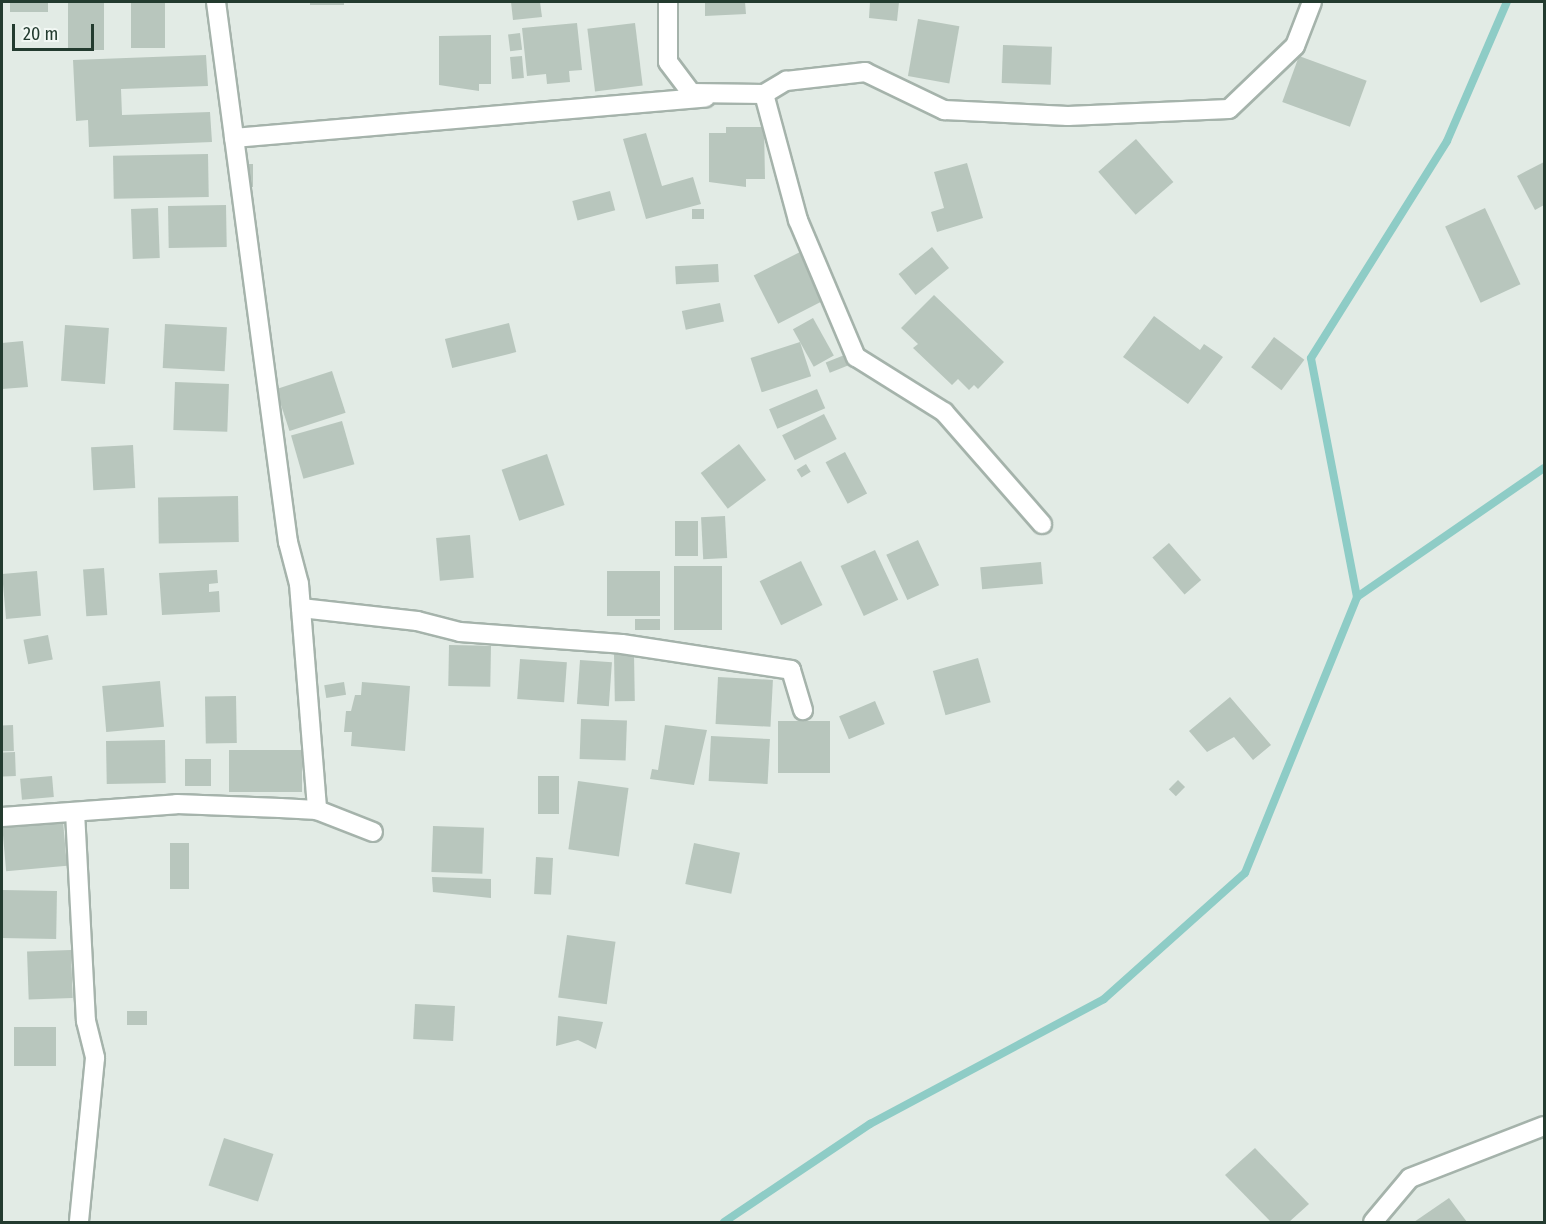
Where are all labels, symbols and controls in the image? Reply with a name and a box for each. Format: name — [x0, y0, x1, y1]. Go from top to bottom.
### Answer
scale bar — [15, 12, 98, 50]
text: 20 m — [23, 23, 58, 45]

